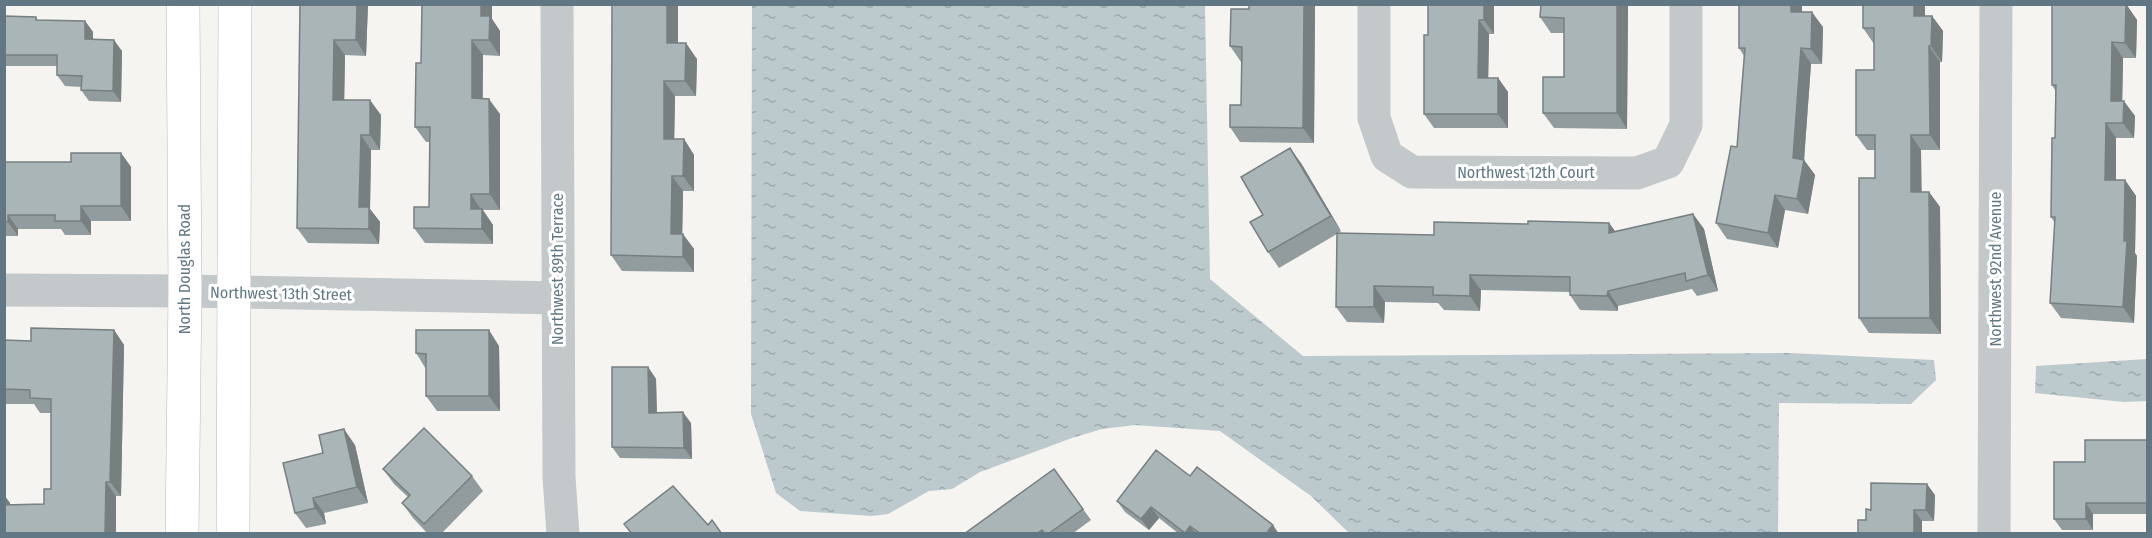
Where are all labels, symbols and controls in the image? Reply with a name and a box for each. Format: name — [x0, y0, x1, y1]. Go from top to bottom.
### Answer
street label: Northwest 12th Court — [1457, 163, 1596, 182]
street label: Northwest 92nd Avenue — [1986, 191, 2005, 347]
street label: Northwest 89th Terrace — [548, 193, 567, 345]
street label: North Douglas Road — [175, 204, 194, 334]
street label: Northwest 13th Street — [210, 283, 353, 304]

